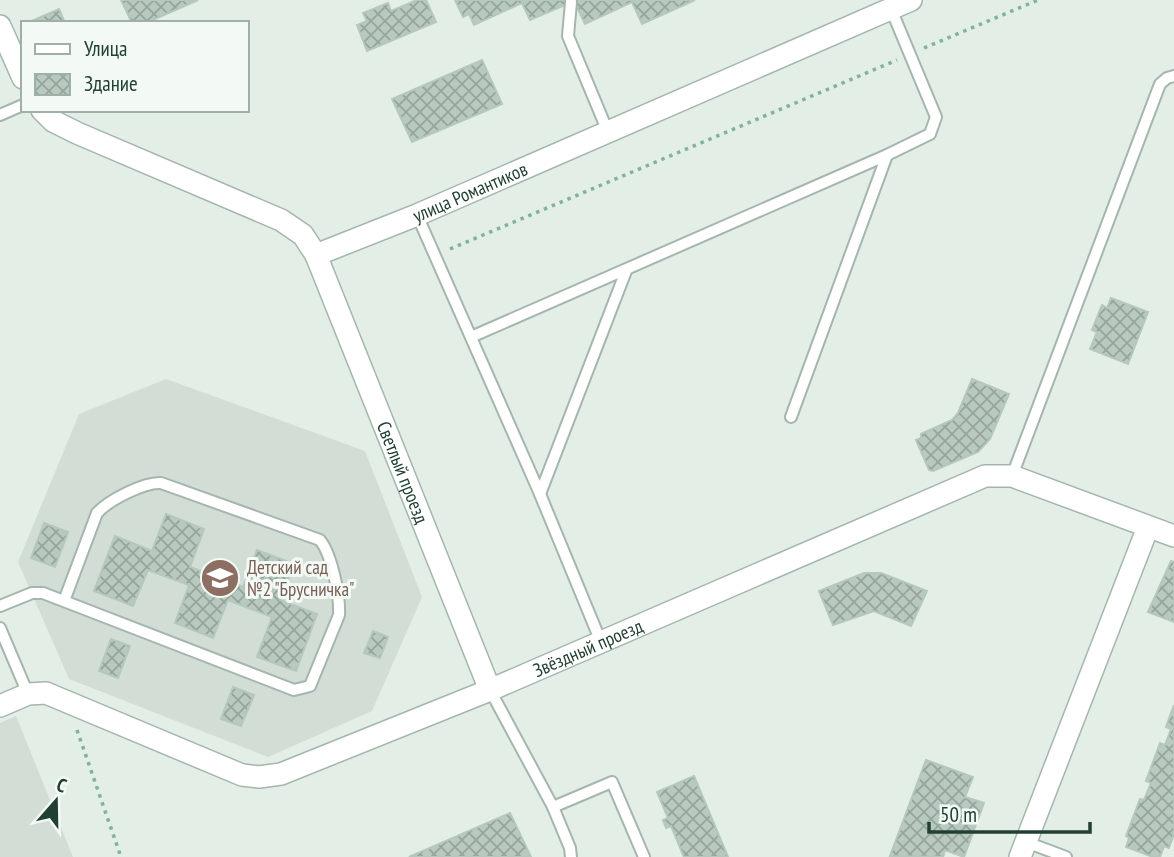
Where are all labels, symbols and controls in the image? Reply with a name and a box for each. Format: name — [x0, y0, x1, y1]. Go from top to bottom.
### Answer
legend — [21, 21, 248, 112]
text: Улица — [84, 35, 127, 62]
text: Здание — [84, 70, 138, 97]
street label: улица Романтиков — [409, 157, 531, 227]
street label: Светлый проезд — [372, 418, 434, 527]
place label: Детский сад №2 "Брусничка" — [247, 555, 354, 601]
school or university icon: Детский сад №2 "Брусничка" — [199, 557, 241, 599]
street label: Звёздный проезд — [529, 613, 647, 682]
north arrow — [21, 766, 91, 836]
text: С — [54, 772, 70, 798]
scale bar — [929, 790, 1090, 834]
text: 50 m — [940, 801, 977, 828]

